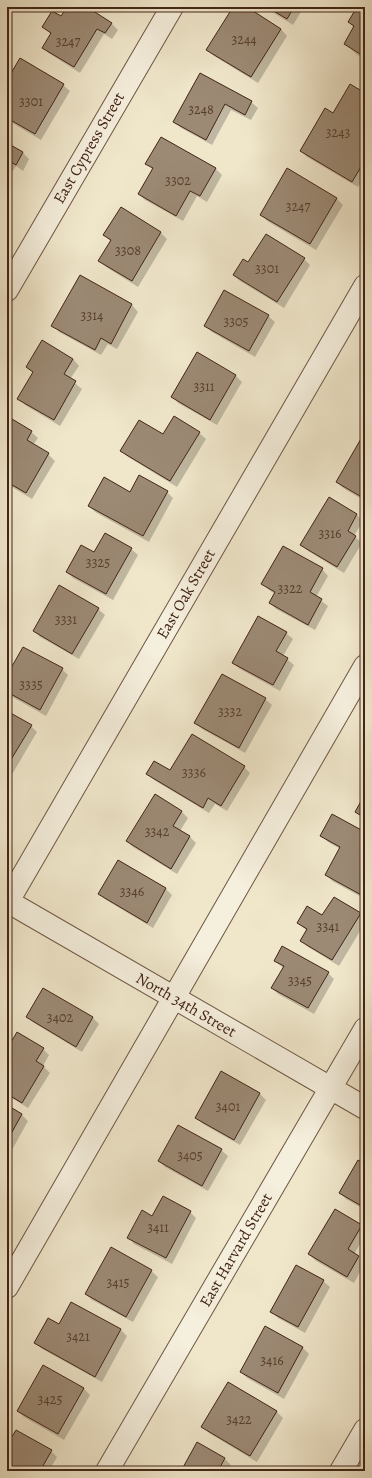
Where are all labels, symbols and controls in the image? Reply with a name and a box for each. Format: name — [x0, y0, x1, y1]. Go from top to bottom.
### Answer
house number: 3244 — [231, 30, 257, 49]
house number: 3247 — [56, 32, 80, 51]
street label: East Cypress Street — [48, 88, 130, 208]
house number: 3301 — [19, 92, 43, 111]
house number: 3248 — [188, 100, 214, 119]
house number: 3243 — [326, 123, 350, 142]
house number: 3302 — [165, 171, 191, 190]
house number: 3247 — [286, 197, 310, 216]
house number: 3308 — [115, 241, 141, 260]
house number: 3301 — [255, 259, 279, 278]
house number: 3314 — [81, 306, 103, 325]
house number: 3305 — [223, 312, 249, 331]
house number: 3311 — [193, 377, 215, 396]
house number: 3316 — [319, 524, 341, 543]
street label: East Oak Street — [151, 545, 221, 643]
house number: 3325 — [86, 553, 110, 572]
house number: 3322 — [278, 579, 303, 598]
house number: 3331 — [55, 610, 77, 629]
house number: 3335 — [19, 675, 43, 694]
house number: 3332 — [218, 702, 242, 721]
house number: 3336 — [182, 763, 206, 782]
house number: 3342 — [145, 822, 170, 841]
house number: 3346 — [120, 882, 144, 901]
house number: 3341 — [317, 917, 340, 936]
street label: North 34th Street — [132, 967, 240, 1043]
house number: 3345 — [288, 971, 312, 990]
house number: 3402 — [47, 1008, 73, 1027]
house number: 3401 — [216, 1097, 240, 1116]
house number: 3405 — [177, 1146, 203, 1165]
street label: East Harvard Street — [194, 1189, 278, 1311]
house number: 3411 — [147, 1218, 169, 1237]
house number: 3415 — [107, 1273, 129, 1292]
house number: 3421 — [66, 1327, 90, 1346]
house number: 3416 — [260, 1351, 284, 1370]
house number: 3425 — [38, 1390, 62, 1409]
house number: 3422 — [226, 1410, 252, 1429]

